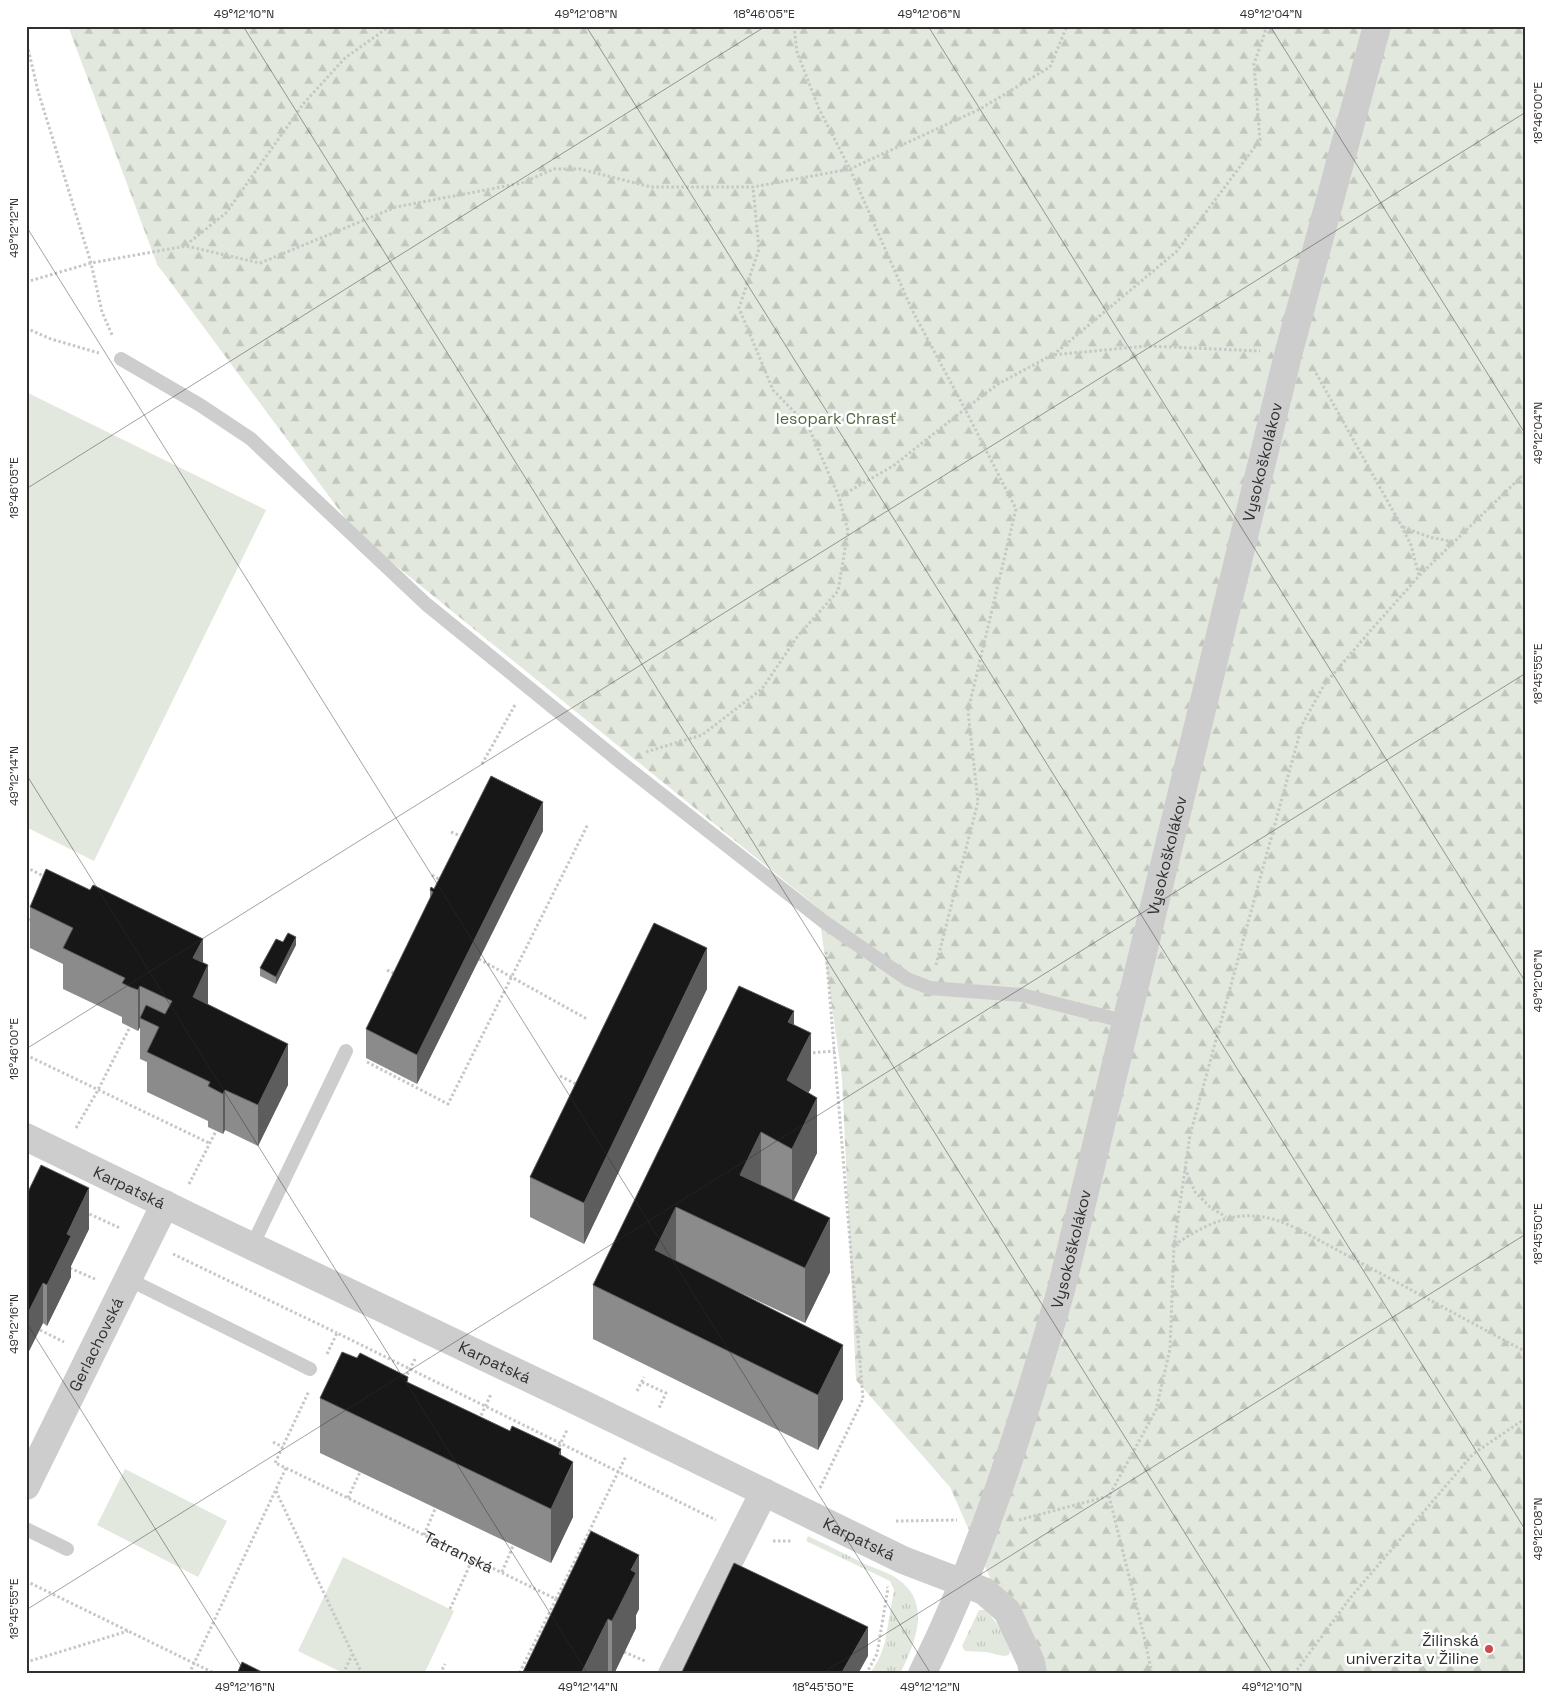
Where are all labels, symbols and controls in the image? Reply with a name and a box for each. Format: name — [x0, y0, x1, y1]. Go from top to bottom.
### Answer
text: 49°12'10"N — [214, 6, 274, 22]
text: 49°12'08"N — [555, 6, 617, 22]
text: 18°46'05"E — [733, 6, 795, 22]
text: 49°12'06"N — [898, 6, 960, 22]
text: 49°12'04"N — [1240, 6, 1302, 22]
text: 18°46'00"E — [1530, 82, 1546, 144]
text: 49°12'12"N — [6, 198, 22, 258]
street label: Vysokoškolákov — [1238, 400, 1287, 524]
text: 49°12'04"N — [1530, 402, 1546, 464]
park label: lesopark Chrasť — [776, 408, 896, 429]
text: 18°46'05"E — [6, 457, 22, 519]
text: 18°45'55"E — [1530, 643, 1546, 705]
text: 49°12'14"N — [6, 746, 22, 806]
street label: Vysokoškolákov — [1142, 794, 1192, 917]
text: 49°12'06"N — [1530, 950, 1546, 1012]
text: 18°46'00"E — [6, 1018, 22, 1080]
street label: Karpatská — [90, 1161, 169, 1214]
street label: Vysokoškolákov — [1046, 1187, 1096, 1311]
text: 18°45'50"E — [1530, 1203, 1546, 1265]
text: 49°12'16"N — [6, 1294, 22, 1354]
street label: Gerlachovská — [64, 1294, 128, 1395]
street label: Karpatská — [455, 1336, 534, 1389]
text: 49°12'08"N — [1530, 1498, 1546, 1560]
street label: Karpatská — [820, 1513, 898, 1566]
street label: Tatranská — [420, 1526, 497, 1578]
text: 18°45'55"E — [6, 1578, 22, 1640]
place label: Žilinská univerzita v Žiline — [1346, 1630, 1479, 1669]
marker: Žilinská univerzita v Žiline — [1483, 1643, 1495, 1655]
text: 49°12'16"N — [215, 1679, 275, 1695]
text: 49°12'14"N — [558, 1679, 618, 1695]
text: 18°45'50"E — [792, 1679, 854, 1695]
text: 49°12'12"N — [900, 1679, 960, 1695]
text: 49°12'10"N — [1242, 1679, 1302, 1695]

